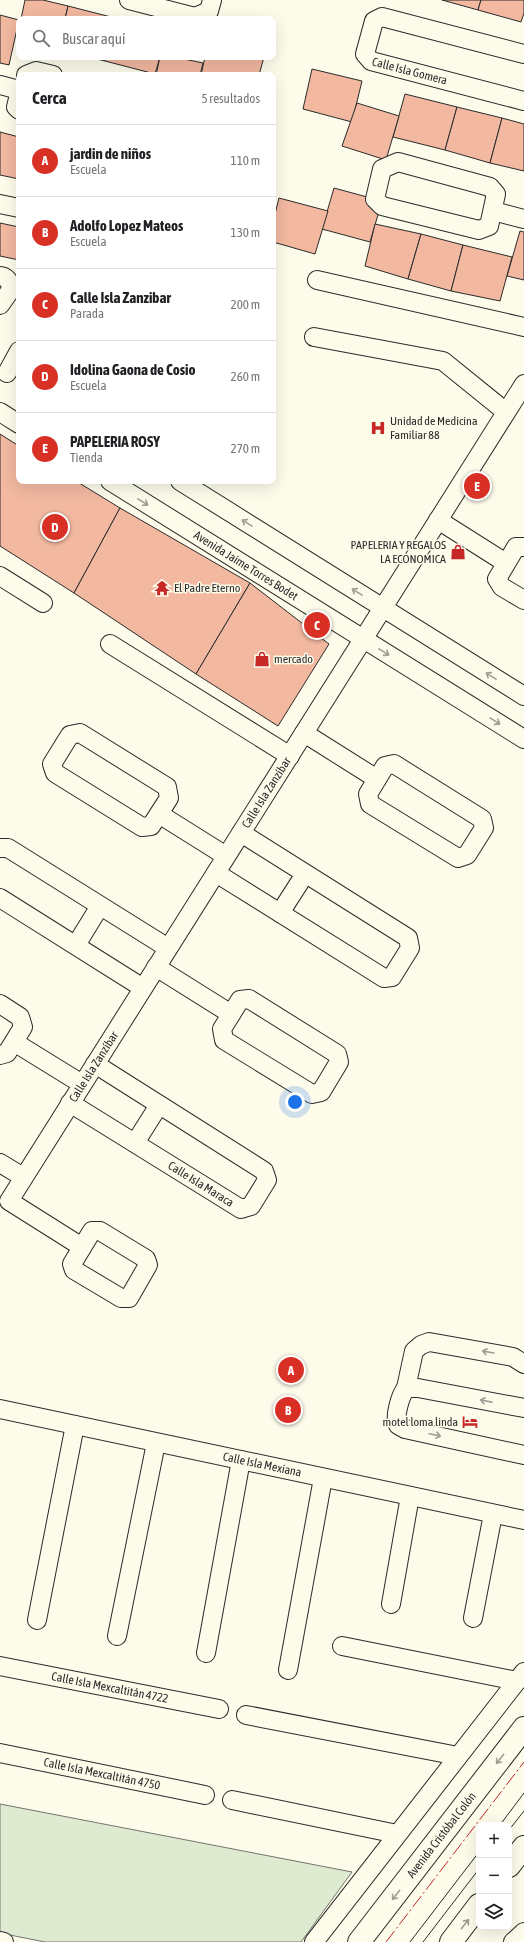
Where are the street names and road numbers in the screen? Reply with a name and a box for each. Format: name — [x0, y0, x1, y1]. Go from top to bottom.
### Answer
street label: Calle Isla Gomera — [371, 55, 449, 88]
street label: Avenida Jaime Torres Bodet — [191, 528, 301, 604]
street label: Calle Isla Zanzíbar — [239, 754, 294, 831]
street label: Calle Isla Zanzíbar — [66, 1028, 121, 1105]
street label: Calle Isla Maraca — [165, 1159, 236, 1210]
street label: Calle Isla Mexiana — [222, 1449, 303, 1480]
street label: Calle Isla Mexcaltitán 4722 — [50, 1669, 170, 1706]
street label: Calle Isla Mexcaltitán 4750 — [42, 1755, 162, 1793]
street label: Avenida Cristóbal Colón — [404, 1789, 479, 1881]

